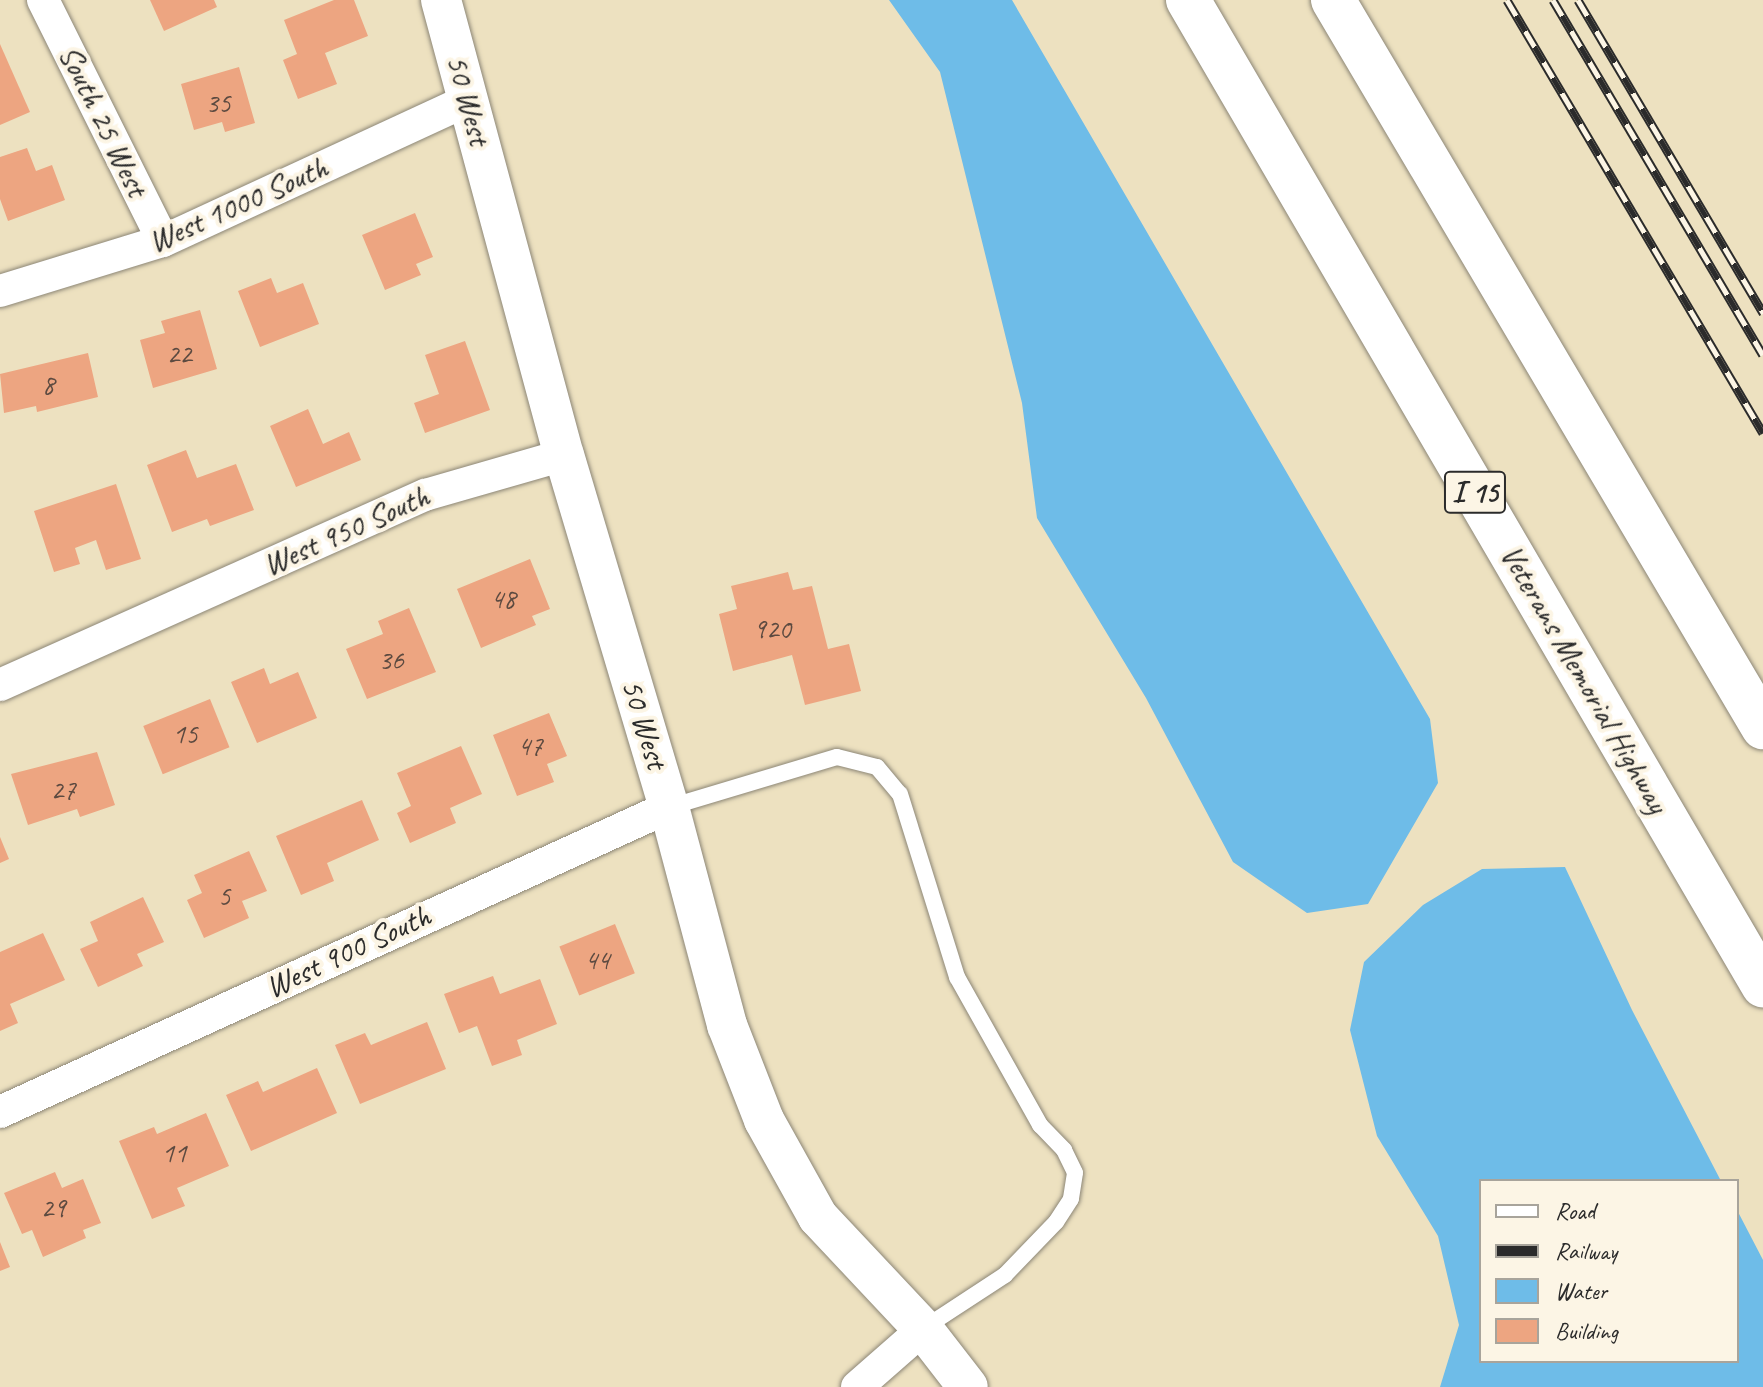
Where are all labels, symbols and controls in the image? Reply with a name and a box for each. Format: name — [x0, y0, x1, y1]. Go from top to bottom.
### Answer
street label: South 25 West — [50, 39, 156, 203]
street label: 50 West — [438, 51, 498, 149]
house number: 35 — [205, 86, 231, 120]
street label: West 1000 South — [143, 148, 333, 262]
house number: 22 — [166, 337, 192, 371]
house number: 8 — [42, 368, 54, 402]
road number: I 15 — [1443, 466, 1507, 518]
street label: West 950 South — [257, 477, 435, 585]
street label: Veterans Memorial Highway — [1492, 539, 1676, 819]
house number: 48 — [490, 582, 516, 616]
house number: 920 — [753, 612, 791, 646]
house number: 36 — [378, 643, 404, 677]
street label: 50 West — [612, 674, 676, 774]
house number: 15 — [172, 717, 198, 751]
house number: 47 — [517, 729, 543, 763]
house number: 27 — [50, 773, 76, 807]
house number: 5 — [218, 879, 230, 913]
street label: West 900 South — [259, 897, 437, 1007]
house number: 44 — [584, 943, 610, 977]
house number: 11 — [161, 1136, 187, 1170]
legend — [1479, 1179, 1739, 1363]
house number: 29 — [40, 1191, 66, 1225]
text: Road — [1555, 1196, 1595, 1226]
text: Railway — [1555, 1236, 1617, 1266]
text: Water — [1555, 1276, 1607, 1306]
text: Building — [1555, 1316, 1618, 1346]

